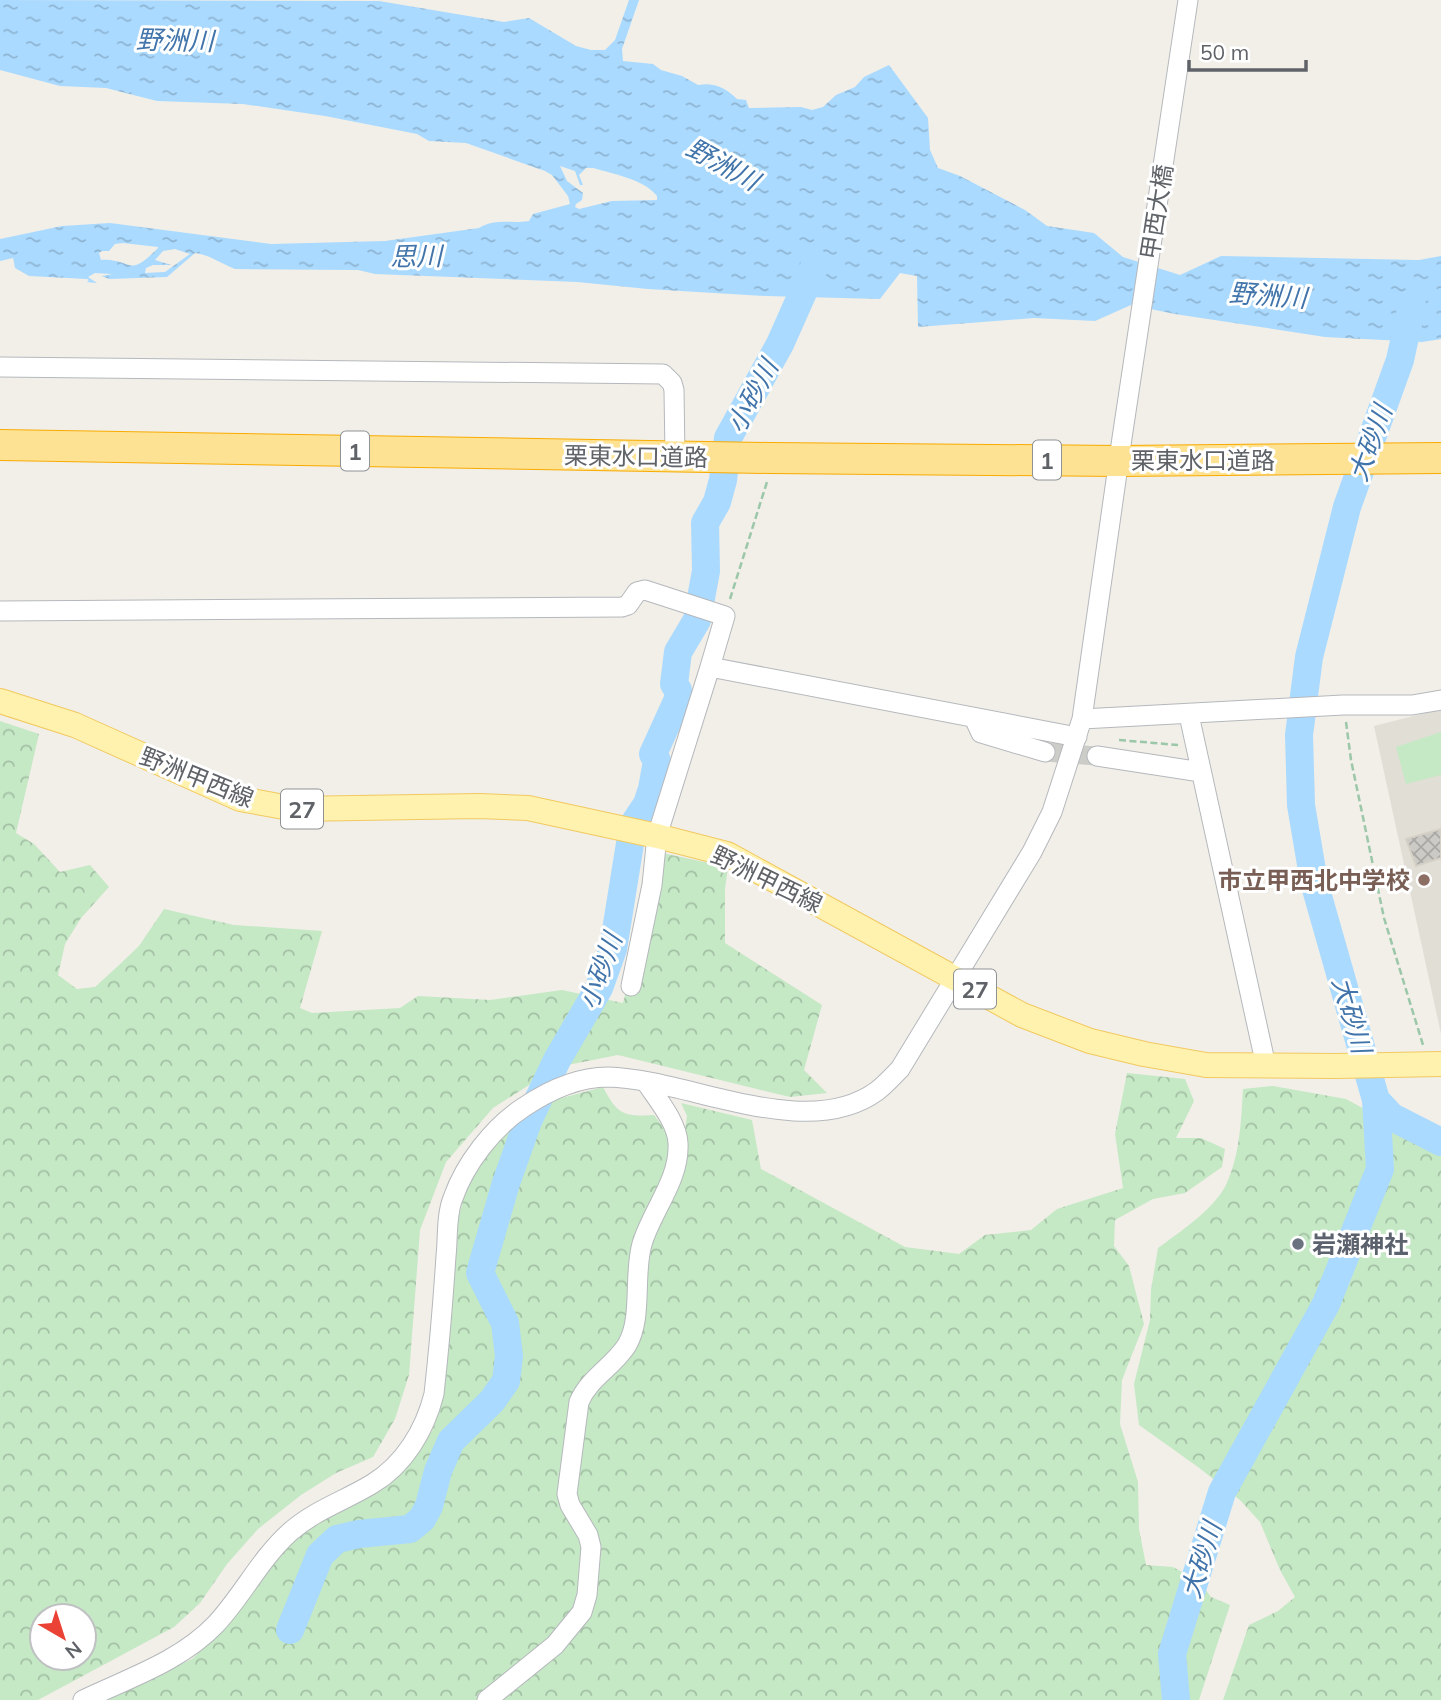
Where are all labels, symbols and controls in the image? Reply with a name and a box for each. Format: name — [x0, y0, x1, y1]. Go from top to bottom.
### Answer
water label: 野洲川 — [136, 23, 217, 57]
scale bar — [1189, 28, 1306, 72]
text: 50 m — [1200, 39, 1249, 65]
water label: 野洲川 — [681, 131, 768, 199]
street label: 甲西大橋 — [1134, 162, 1178, 262]
water label: 思川 — [390, 239, 445, 273]
water label: 野洲川 — [1228, 276, 1311, 314]
water label: 小砂川 — [719, 351, 786, 438]
water label: 大砂川 — [1341, 398, 1400, 485]
road number: 1 — [341, 432, 369, 471]
street label: 栗東水口道路 — [564, 440, 708, 472]
road number: 1 — [1033, 440, 1061, 480]
street label: 栗東水口道路 — [1131, 445, 1275, 475]
street label: 野洲甲西線 — [136, 741, 258, 813]
road number: 27 — [281, 790, 323, 828]
street label: 野洲甲西線 — [706, 839, 828, 919]
place label: 市立甲西北中学校 — [1218, 865, 1410, 895]
marker: 市立甲西北中学校 — [1416, 872, 1432, 888]
water label: 小砂川 — [571, 926, 630, 1013]
road number: 27 — [954, 970, 996, 1008]
water label: 大砂川 — [1325, 973, 1379, 1060]
place label: 岩瀬神社 — [1312, 1229, 1408, 1259]
marker: 岩瀬神社 — [1290, 1236, 1306, 1252]
water label: 大砂川 — [1174, 1515, 1229, 1602]
north arrow — [28, 1602, 98, 1672]
text: N — [61, 1636, 87, 1664]

